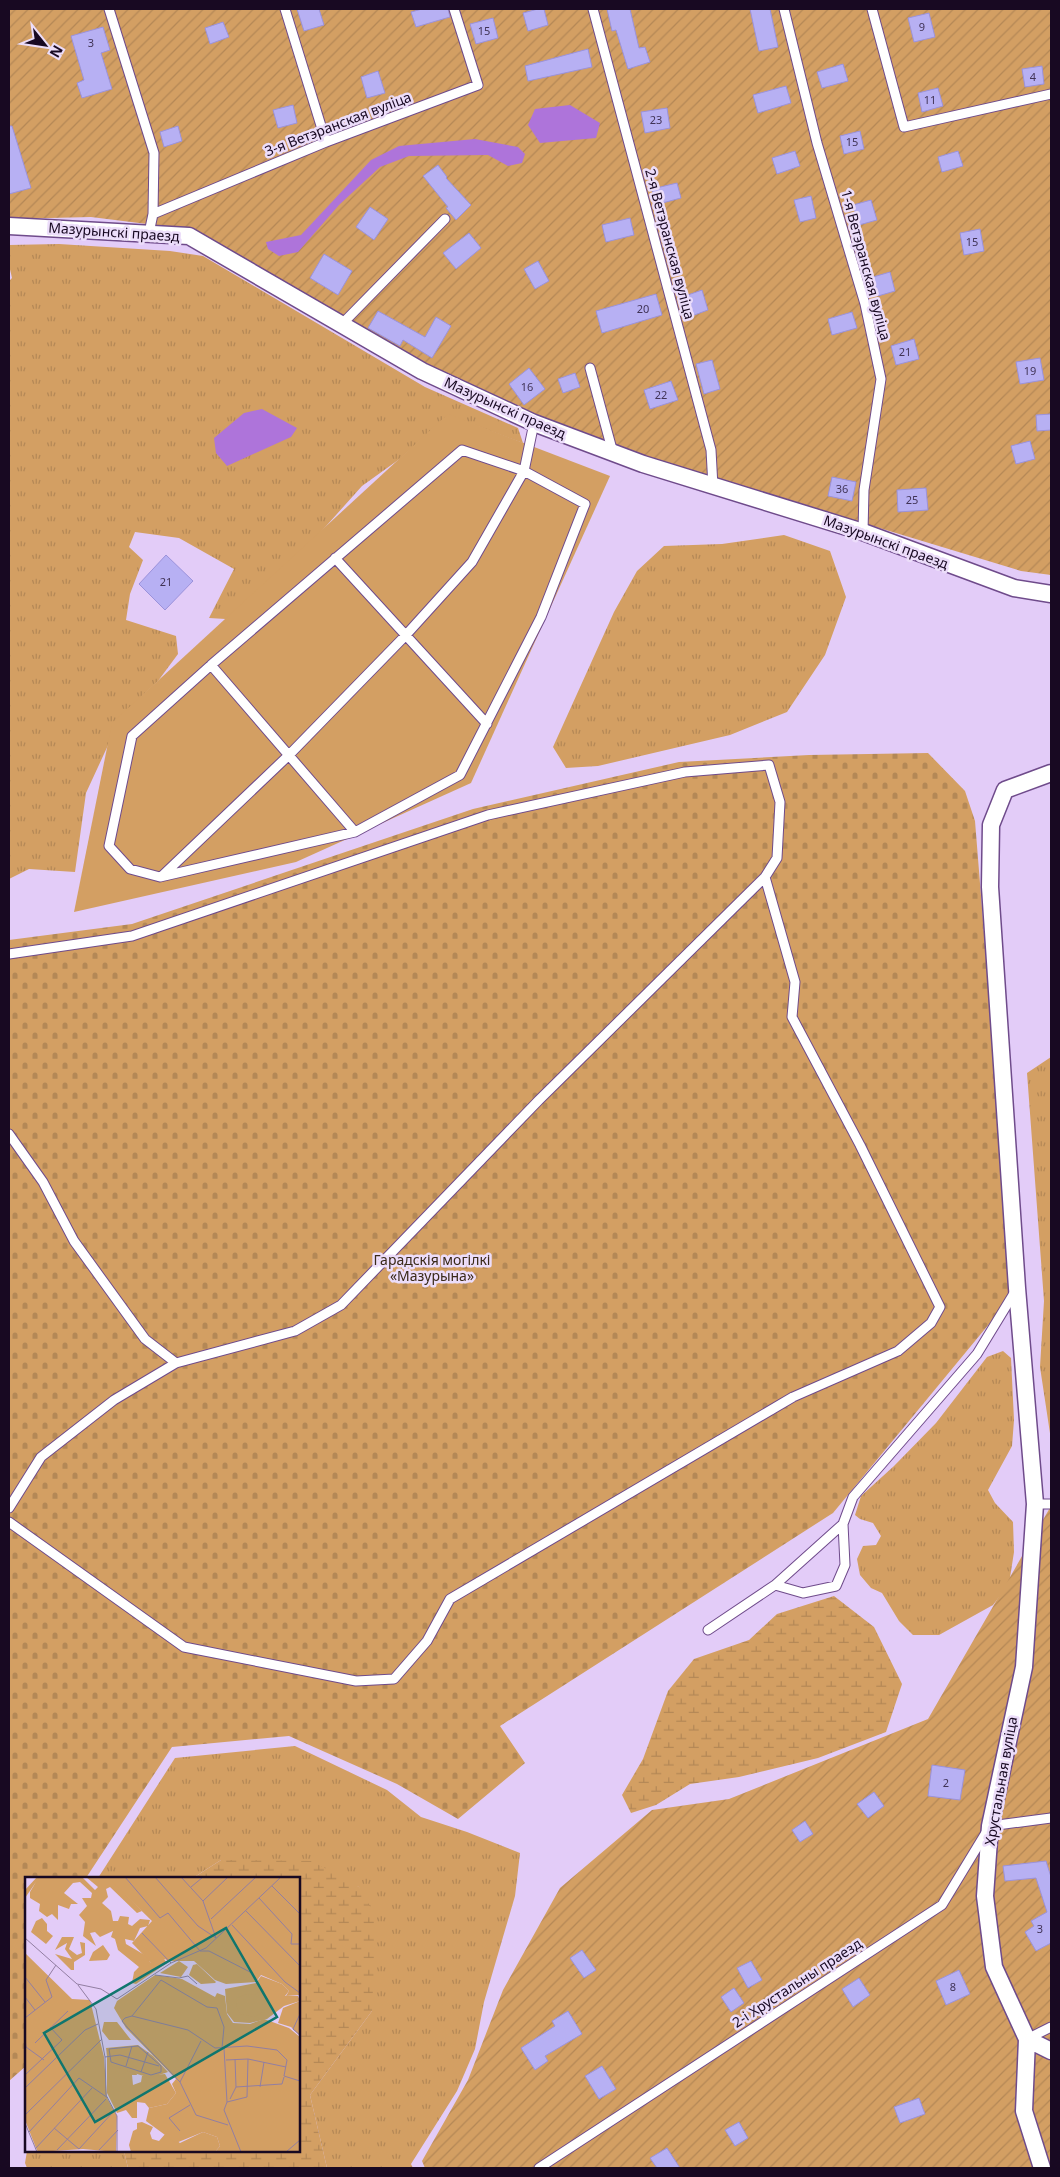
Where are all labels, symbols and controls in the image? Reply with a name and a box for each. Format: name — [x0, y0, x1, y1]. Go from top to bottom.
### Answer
house number: 9 — [919, 19, 925, 34]
north arrow — [20, 20, 70, 70]
house number: 15 — [478, 23, 490, 38]
house number: 3 — [88, 35, 94, 50]
text: N — [46, 42, 68, 61]
house number: 4 — [1030, 69, 1037, 84]
street label: 3-я Ветэранская вуліца — [262, 87, 414, 160]
house number: 11 — [924, 92, 936, 107]
house number: 23 — [650, 112, 662, 127]
house number: 15 — [846, 134, 858, 149]
street label: 2-я Ветэранская вуліца — [641, 166, 700, 321]
street label: 1-я Ветэранская вуліца — [837, 187, 896, 342]
street label: Мазурынскі праезд — [48, 217, 181, 246]
house number: 15 — [966, 234, 978, 249]
house number: 20 — [637, 301, 649, 316]
house number: 21 — [899, 344, 911, 359]
house number: 19 — [1024, 363, 1036, 378]
street label: Мазурынскі праезд — [441, 372, 570, 443]
house number: 16 — [521, 379, 533, 394]
house number: 22 — [655, 387, 667, 402]
house number: 36 — [836, 481, 848, 496]
house number: 25 — [906, 492, 918, 507]
street label: Мазурынскі праезд — [821, 510, 952, 573]
house number: 21 — [160, 574, 172, 589]
park label: Гарадскія могілкі «Мазурына» — [374, 1250, 490, 1285]
street label: Хрустальная вуліца — [980, 1715, 1021, 1847]
house number: 2 — [943, 1775, 949, 1790]
inset map — [25, 1877, 300, 2152]
house number: 3 — [1037, 1921, 1043, 1936]
street label: 2-і Хрустальны праезд — [728, 1933, 865, 2032]
house number: 8 — [950, 1979, 956, 1994]

